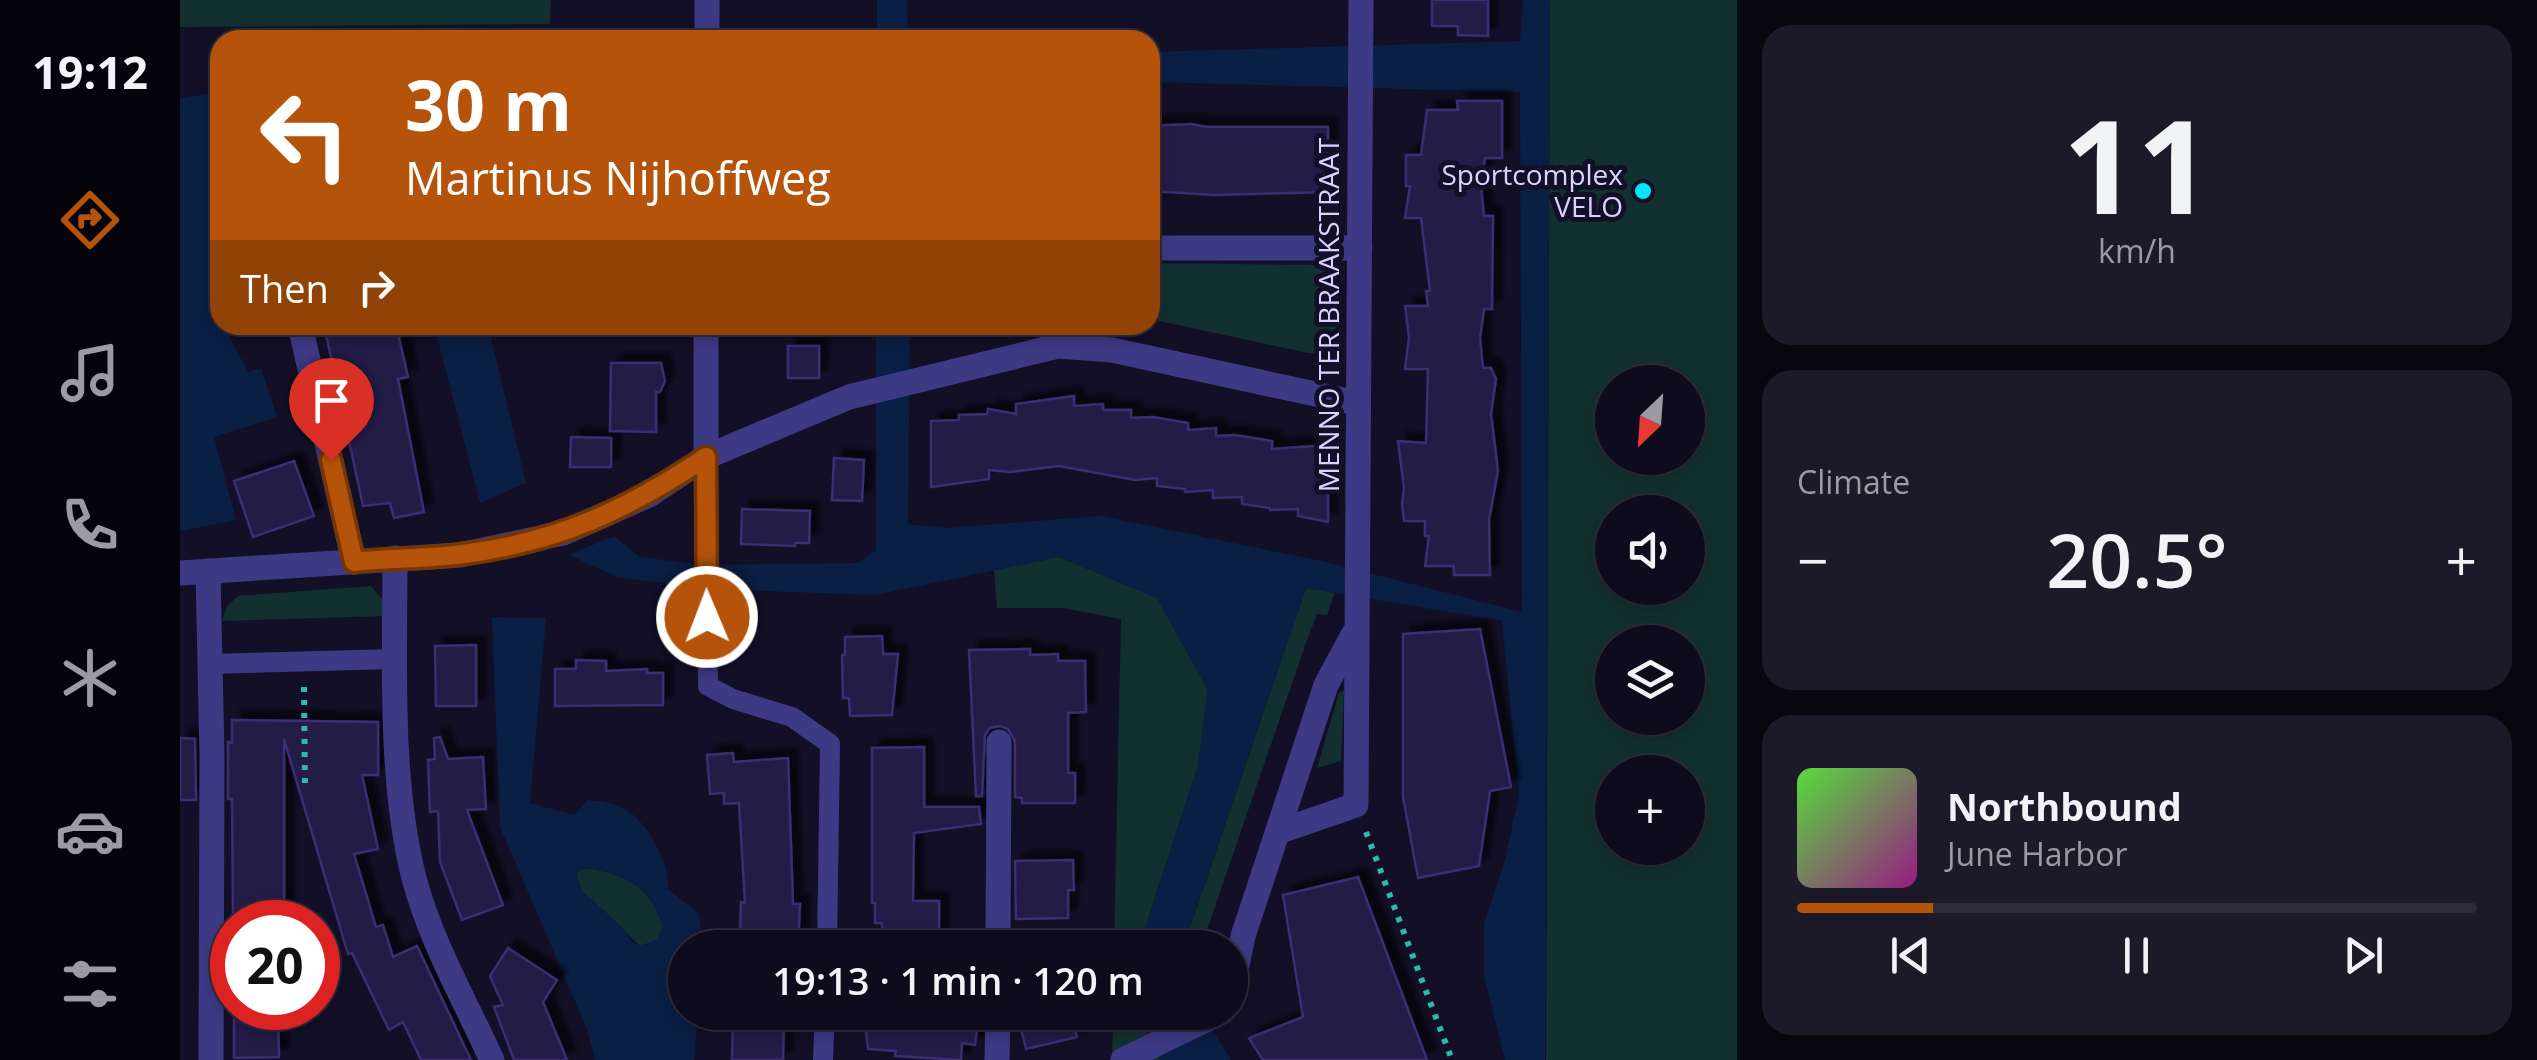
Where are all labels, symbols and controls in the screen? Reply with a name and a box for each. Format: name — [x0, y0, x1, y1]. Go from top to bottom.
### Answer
text: 19:12 — [32, 41, 148, 102]
text: 30 m — [405, 56, 572, 152]
icon: left — [240, 70, 370, 200]
text: 11 — [2063, 75, 2211, 252]
street label: MENNO TER BRAAKSTRAAT — [1309, 137, 1347, 492]
text: Martinus Nijhoffweg — [405, 147, 831, 208]
place label: Sportcomplex VELO — [1441, 155, 1623, 225]
marker: Sportcomplex VELO — [1632, 180, 1654, 202]
icon: directions — [55, 185, 125, 255]
text: km/h — [2098, 229, 2176, 272]
icon: right — [349, 260, 404, 315]
text: Then — [240, 262, 329, 314]
icon: music — [55, 338, 125, 408]
pin — [289, 358, 374, 461]
north arrow — [1595, 365, 1705, 475]
map controls — [1595, 365, 1705, 865]
icon: arrive — [304, 373, 359, 428]
text: Climate — [1797, 460, 1910, 503]
icon: phone — [55, 490, 125, 560]
button: sound — [1595, 495, 1705, 605]
text: 20.5° — [2046, 508, 2228, 610]
text: − — [1797, 522, 1828, 597]
text: + — [2446, 522, 2477, 597]
position arrow — [655, 565, 759, 669]
button: layers — [1595, 625, 1705, 735]
icon: climate — [55, 643, 125, 713]
button: + — [1595, 755, 1705, 865]
text: Northbound — [1947, 780, 2182, 832]
icon: car — [55, 796, 125, 866]
text: June Harbor — [1947, 832, 2127, 875]
speed limit sign: 20 — [210, 900, 340, 1030]
icon: previous — [1883, 928, 1938, 983]
icon: pause — [2109, 928, 2164, 983]
icon: next — [2336, 928, 2391, 983]
icon: filters — [55, 949, 125, 1019]
text: 19:13 · 1 min · 120 m — [772, 954, 1144, 1006]

